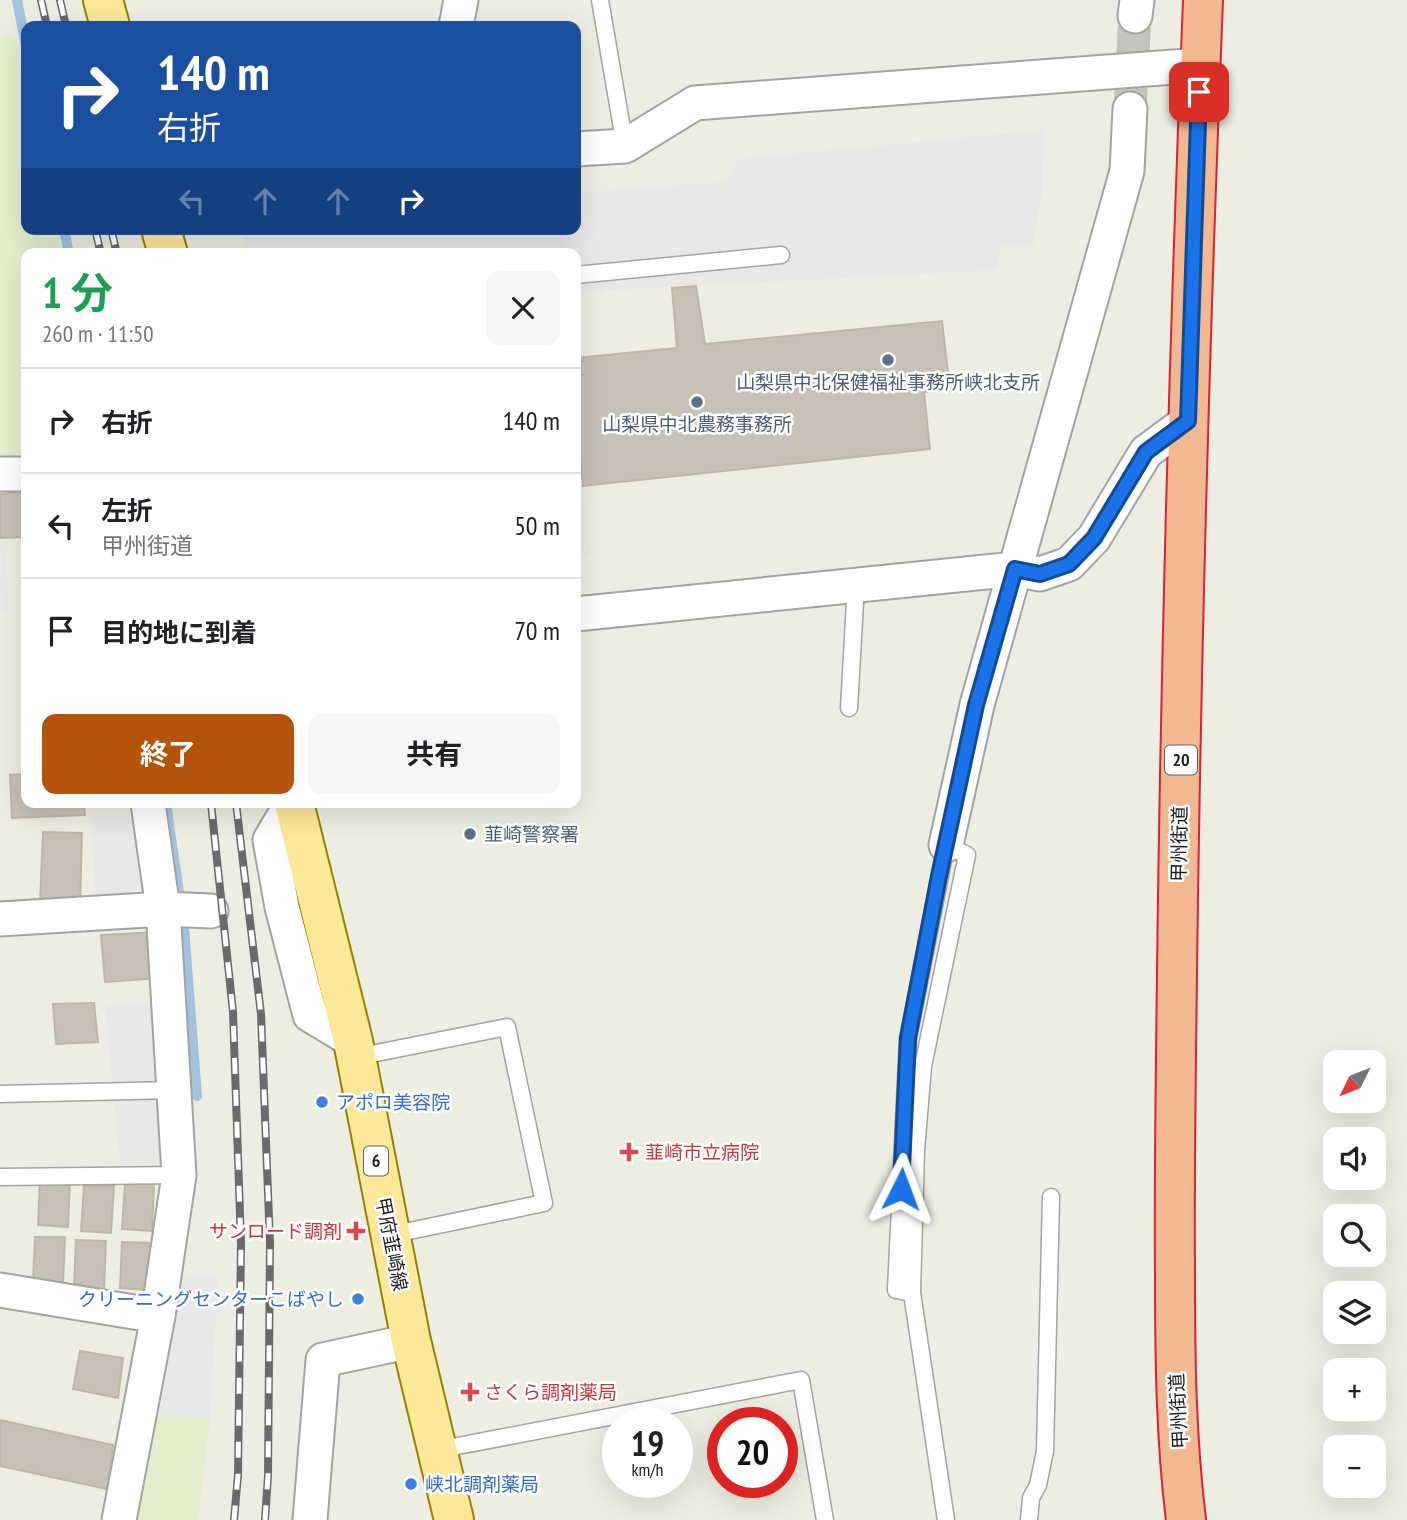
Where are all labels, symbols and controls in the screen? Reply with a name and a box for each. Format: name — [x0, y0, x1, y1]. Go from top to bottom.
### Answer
text: 140 m — [157, 40, 270, 104]
icon: right — [42, 49, 133, 140]
pin — [1169, 62, 1229, 122]
icon: arrive — [1180, 73, 1218, 111]
text: 右折 — [157, 106, 221, 148]
icon: left — [173, 182, 211, 220]
icon: ahead — [246, 182, 284, 220]
icon: ahead — [319, 182, 357, 220]
icon: right — [392, 182, 430, 220]
text: 1 分 — [42, 265, 113, 320]
button: close — [486, 271, 560, 345]
text: 260 m · 11:50 — [42, 319, 154, 348]
marker: 山梨県中北保健福祉事務所峡北支所 — [880, 352, 896, 368]
place label: 山梨県中北保健福祉事務所峡北支所 — [736, 370, 1040, 394]
marker: 山梨県中北農務事務所 — [689, 394, 705, 410]
icon: right — [42, 402, 80, 440]
text: 140 m — [502, 404, 560, 437]
text: 右折 — [101, 406, 153, 439]
place label: 山梨県中北農務事務所 — [602, 412, 792, 436]
text: 左折 — [101, 494, 153, 527]
icon: left — [42, 507, 80, 545]
text: 50 m — [514, 509, 560, 542]
text: 甲州街道 — [101, 531, 193, 560]
icon: arrive — [42, 612, 80, 650]
text: 70 m — [514, 614, 560, 647]
text: 目的地に到着 — [101, 616, 257, 649]
button: 終了 — [42, 714, 294, 794]
button: 共有 — [308, 714, 560, 794]
road number: 20 — [1165, 746, 1197, 774]
street label: 甲州街道 — [1166, 806, 1192, 882]
place label: 韮崎警察署 — [484, 822, 579, 846]
marker: 韮崎警察署 — [462, 826, 478, 842]
north arrow — [1323, 1050, 1386, 1113]
map controls — [1323, 1050, 1386, 1498]
place label: アポロ美容院 — [336, 1090, 450, 1114]
marker: アポロ美容院 — [314, 1094, 330, 1110]
button: sound — [1323, 1127, 1386, 1190]
place label: 韮崎市立病院 — [645, 1140, 759, 1164]
marker: 韮崎市立病院 — [619, 1142, 639, 1162]
road number: 6 — [364, 1146, 388, 1176]
position arrow — [864, 1152, 938, 1226]
street label: 甲府韮崎線 — [371, 1195, 413, 1293]
button: search — [1323, 1204, 1386, 1267]
place label: サンロード調剤 — [209, 1219, 342, 1243]
marker: サンロード調剤 — [348, 1223, 364, 1239]
button: layers — [1323, 1281, 1386, 1344]
place label: クリーニングセンターこばやし — [78, 1287, 344, 1311]
marker: クリーニングセンターこばやし — [350, 1291, 366, 1307]
button: + — [1323, 1358, 1386, 1421]
street label: 甲州街道 — [1164, 1372, 1192, 1450]
place label: さくら調剤薬局 — [484, 1380, 617, 1404]
marker: さくら調剤薬局 — [462, 1384, 478, 1400]
speed limit sign: 20 — [707, 1407, 798, 1498]
text: 19 — [631, 1420, 664, 1466]
button: − — [1323, 1435, 1386, 1498]
text: km/h — [632, 1458, 663, 1481]
place label: 峡北調剤薬局 — [425, 1472, 539, 1496]
marker: 峡北調剤薬局 — [403, 1476, 419, 1492]

